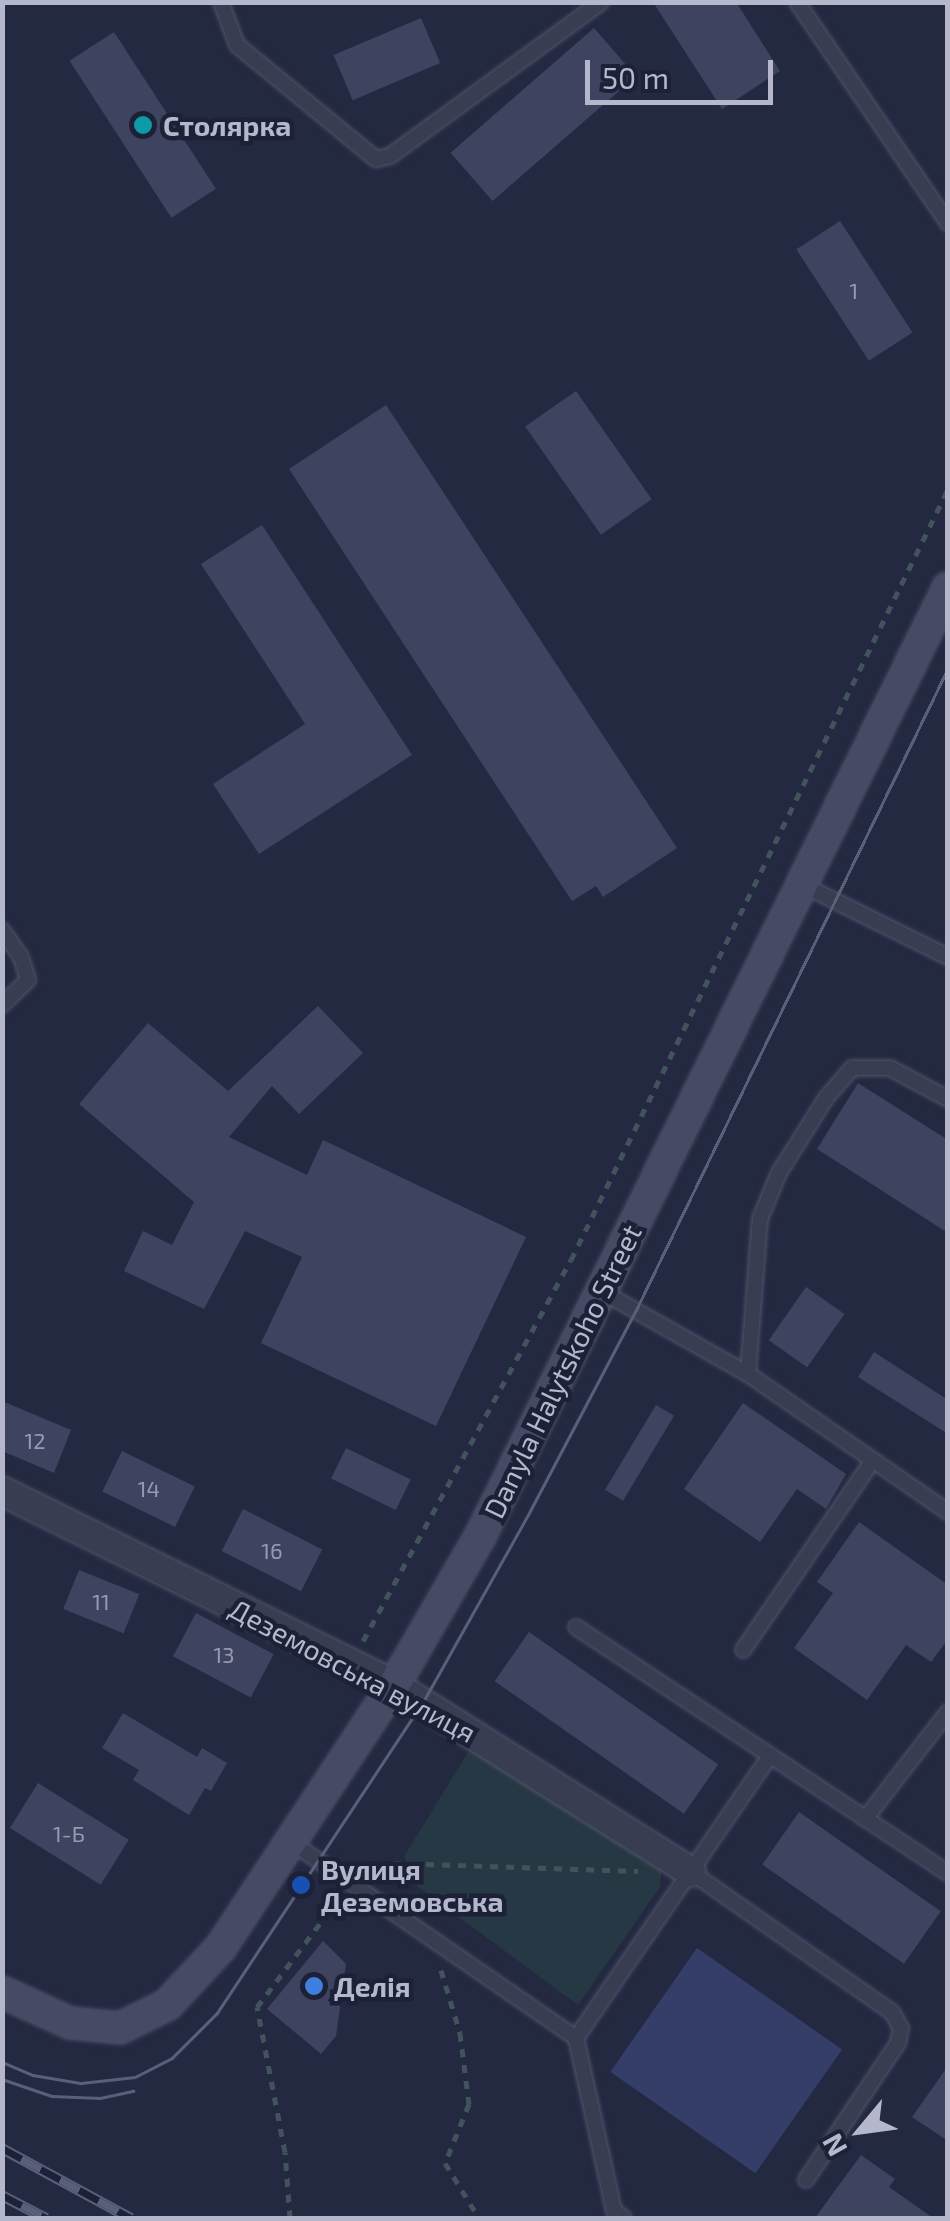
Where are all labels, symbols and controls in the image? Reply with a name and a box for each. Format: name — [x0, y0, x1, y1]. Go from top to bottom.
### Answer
scale bar — [590, 40, 778, 102]
text: 50 m — [602, 59, 669, 95]
place label: Столярка — [163, 108, 291, 142]
marker: Столярка — [132, 114, 154, 136]
house number: 1 — [850, 278, 858, 304]
street label: Danyla Halytskoho Street — [476, 1219, 648, 1523]
house number: 12 — [24, 1428, 46, 1454]
house number: 14 — [138, 1476, 160, 1502]
house number: 16 — [261, 1538, 283, 1564]
house number: 11 — [92, 1589, 110, 1615]
street label: Деземовська вулиця — [224, 1591, 482, 1749]
house number: 13 — [214, 1642, 234, 1668]
house number: 1-Б — [53, 1821, 85, 1847]
place label: Вулиця Деземовська — [321, 1852, 504, 1918]
marker: Вулиця Деземовська — [290, 1874, 312, 1896]
place label: Делія — [334, 1969, 411, 2003]
marker: Делія — [303, 1975, 325, 1997]
north arrow — [810, 2081, 910, 2181]
text: N — [814, 2128, 854, 2163]

